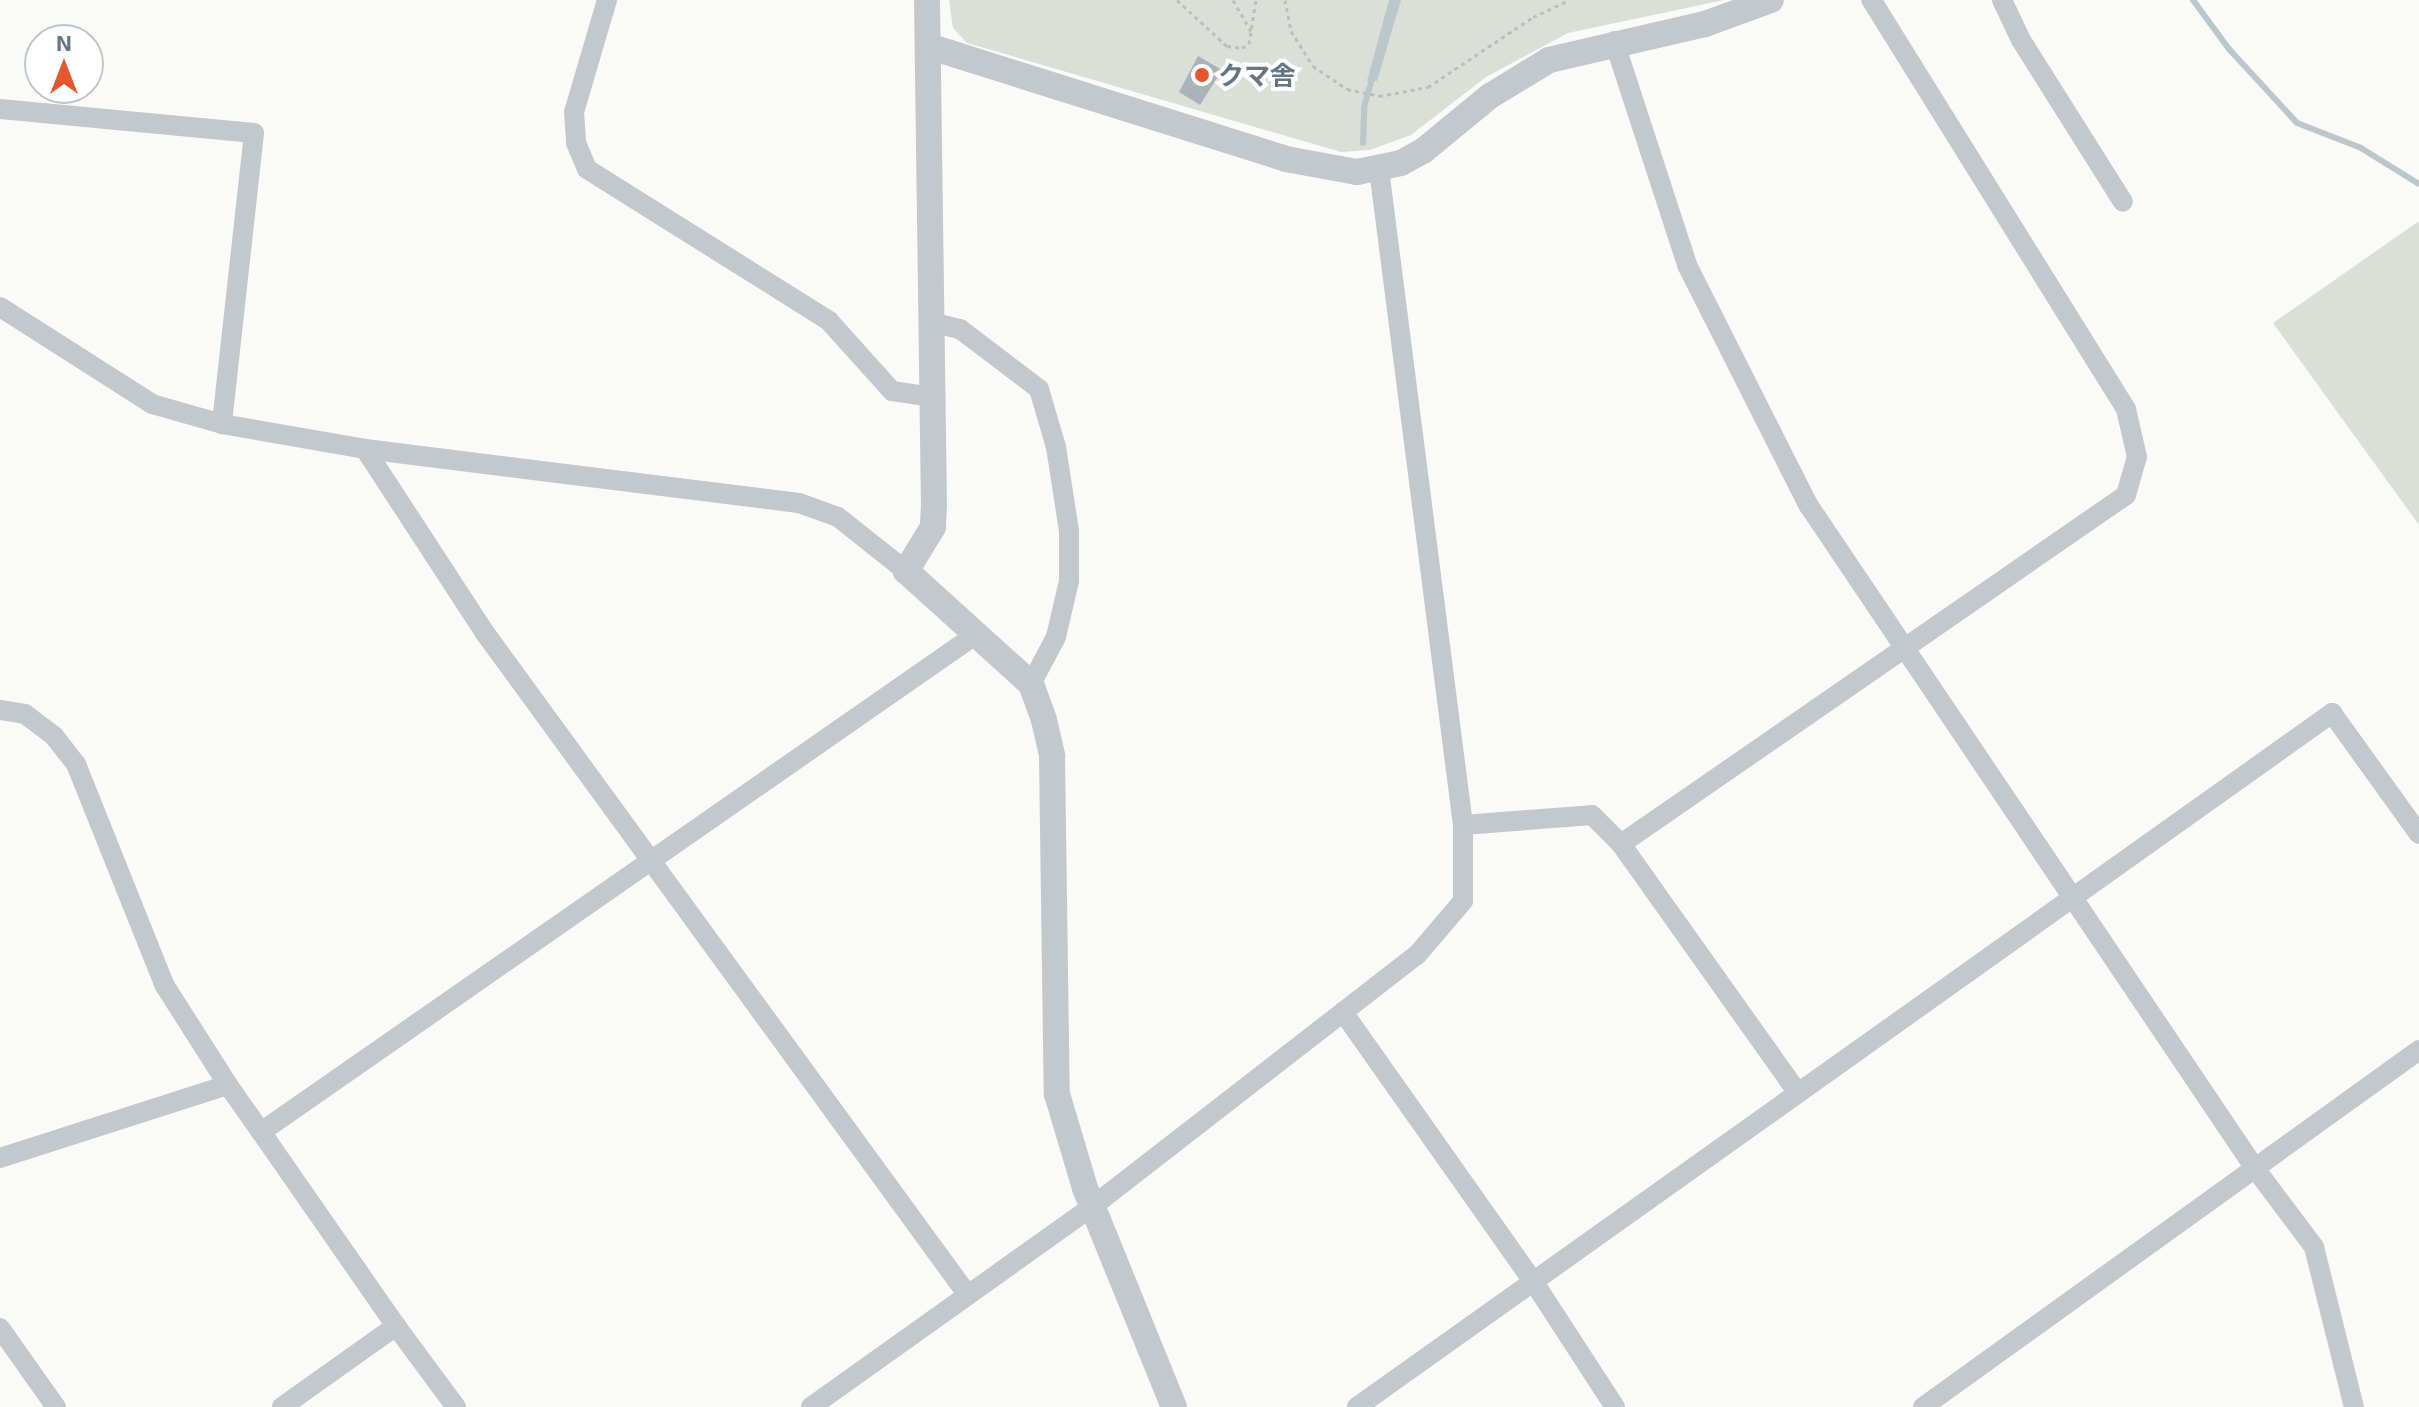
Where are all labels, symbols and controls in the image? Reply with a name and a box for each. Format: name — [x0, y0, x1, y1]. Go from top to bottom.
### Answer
north arrow — [24, 24, 104, 104]
text: N — [56, 29, 72, 55]
place label: クマ舎 — [1218, 59, 1296, 91]
marker: クマ舎 — [1193, 66, 1211, 84]

